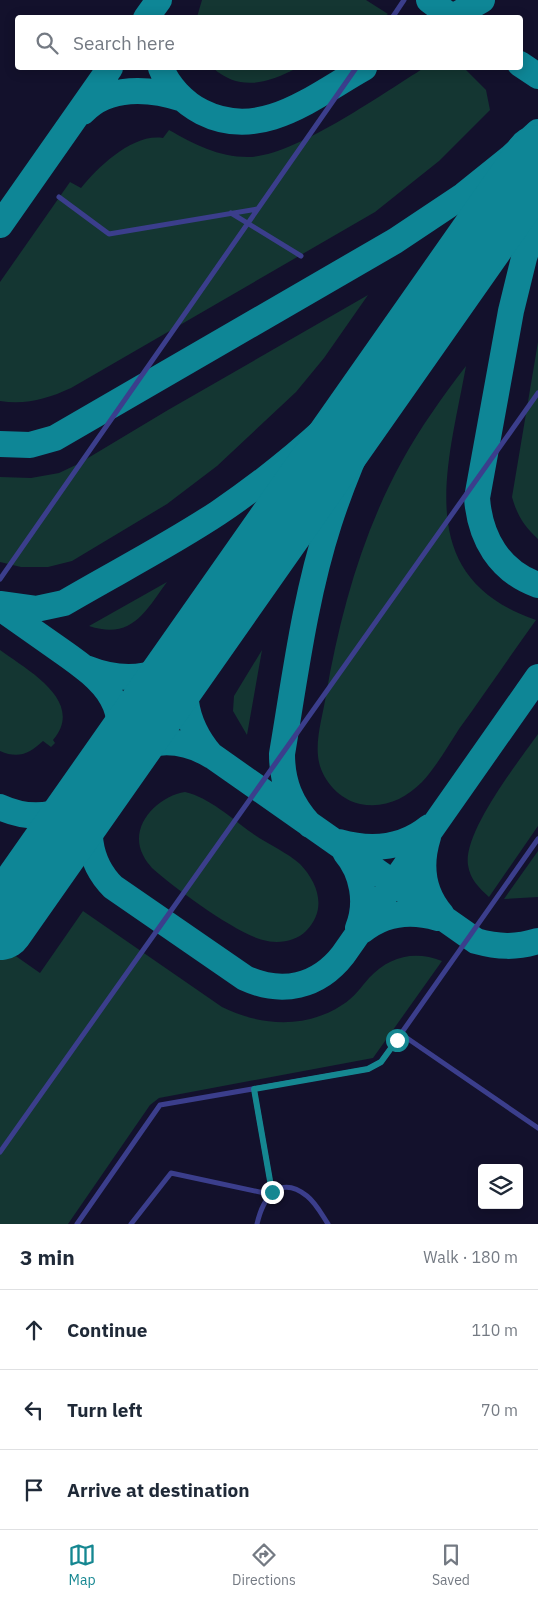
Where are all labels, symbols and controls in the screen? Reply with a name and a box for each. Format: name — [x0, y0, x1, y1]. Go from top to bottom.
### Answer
search box — [15, 15, 523, 70]
icon: search — [33, 29, 61, 57]
text: Search here — [73, 31, 175, 55]
route start — [386, 1029, 409, 1052]
map controls — [478, 1164, 523, 1209]
button: layers — [478, 1164, 523, 1209]
route end — [261, 1181, 284, 1204]
text: 3 min — [20, 1243, 75, 1271]
text: Walk · 180 m — [423, 1247, 518, 1267]
icon: ahead — [20, 1316, 48, 1344]
text: Continue — [67, 1318, 147, 1342]
text: 110 m — [471, 1320, 518, 1340]
icon: left — [20, 1396, 48, 1424]
text: Turn left — [67, 1398, 143, 1422]
text: 70 m — [481, 1400, 518, 1420]
icon: arrive — [20, 1476, 48, 1504]
text: Arrive at destination — [67, 1478, 250, 1502]
tab: Map — [68, 1541, 96, 1589]
tab: Directions — [232, 1541, 296, 1589]
tab: Saved — [432, 1541, 470, 1589]

